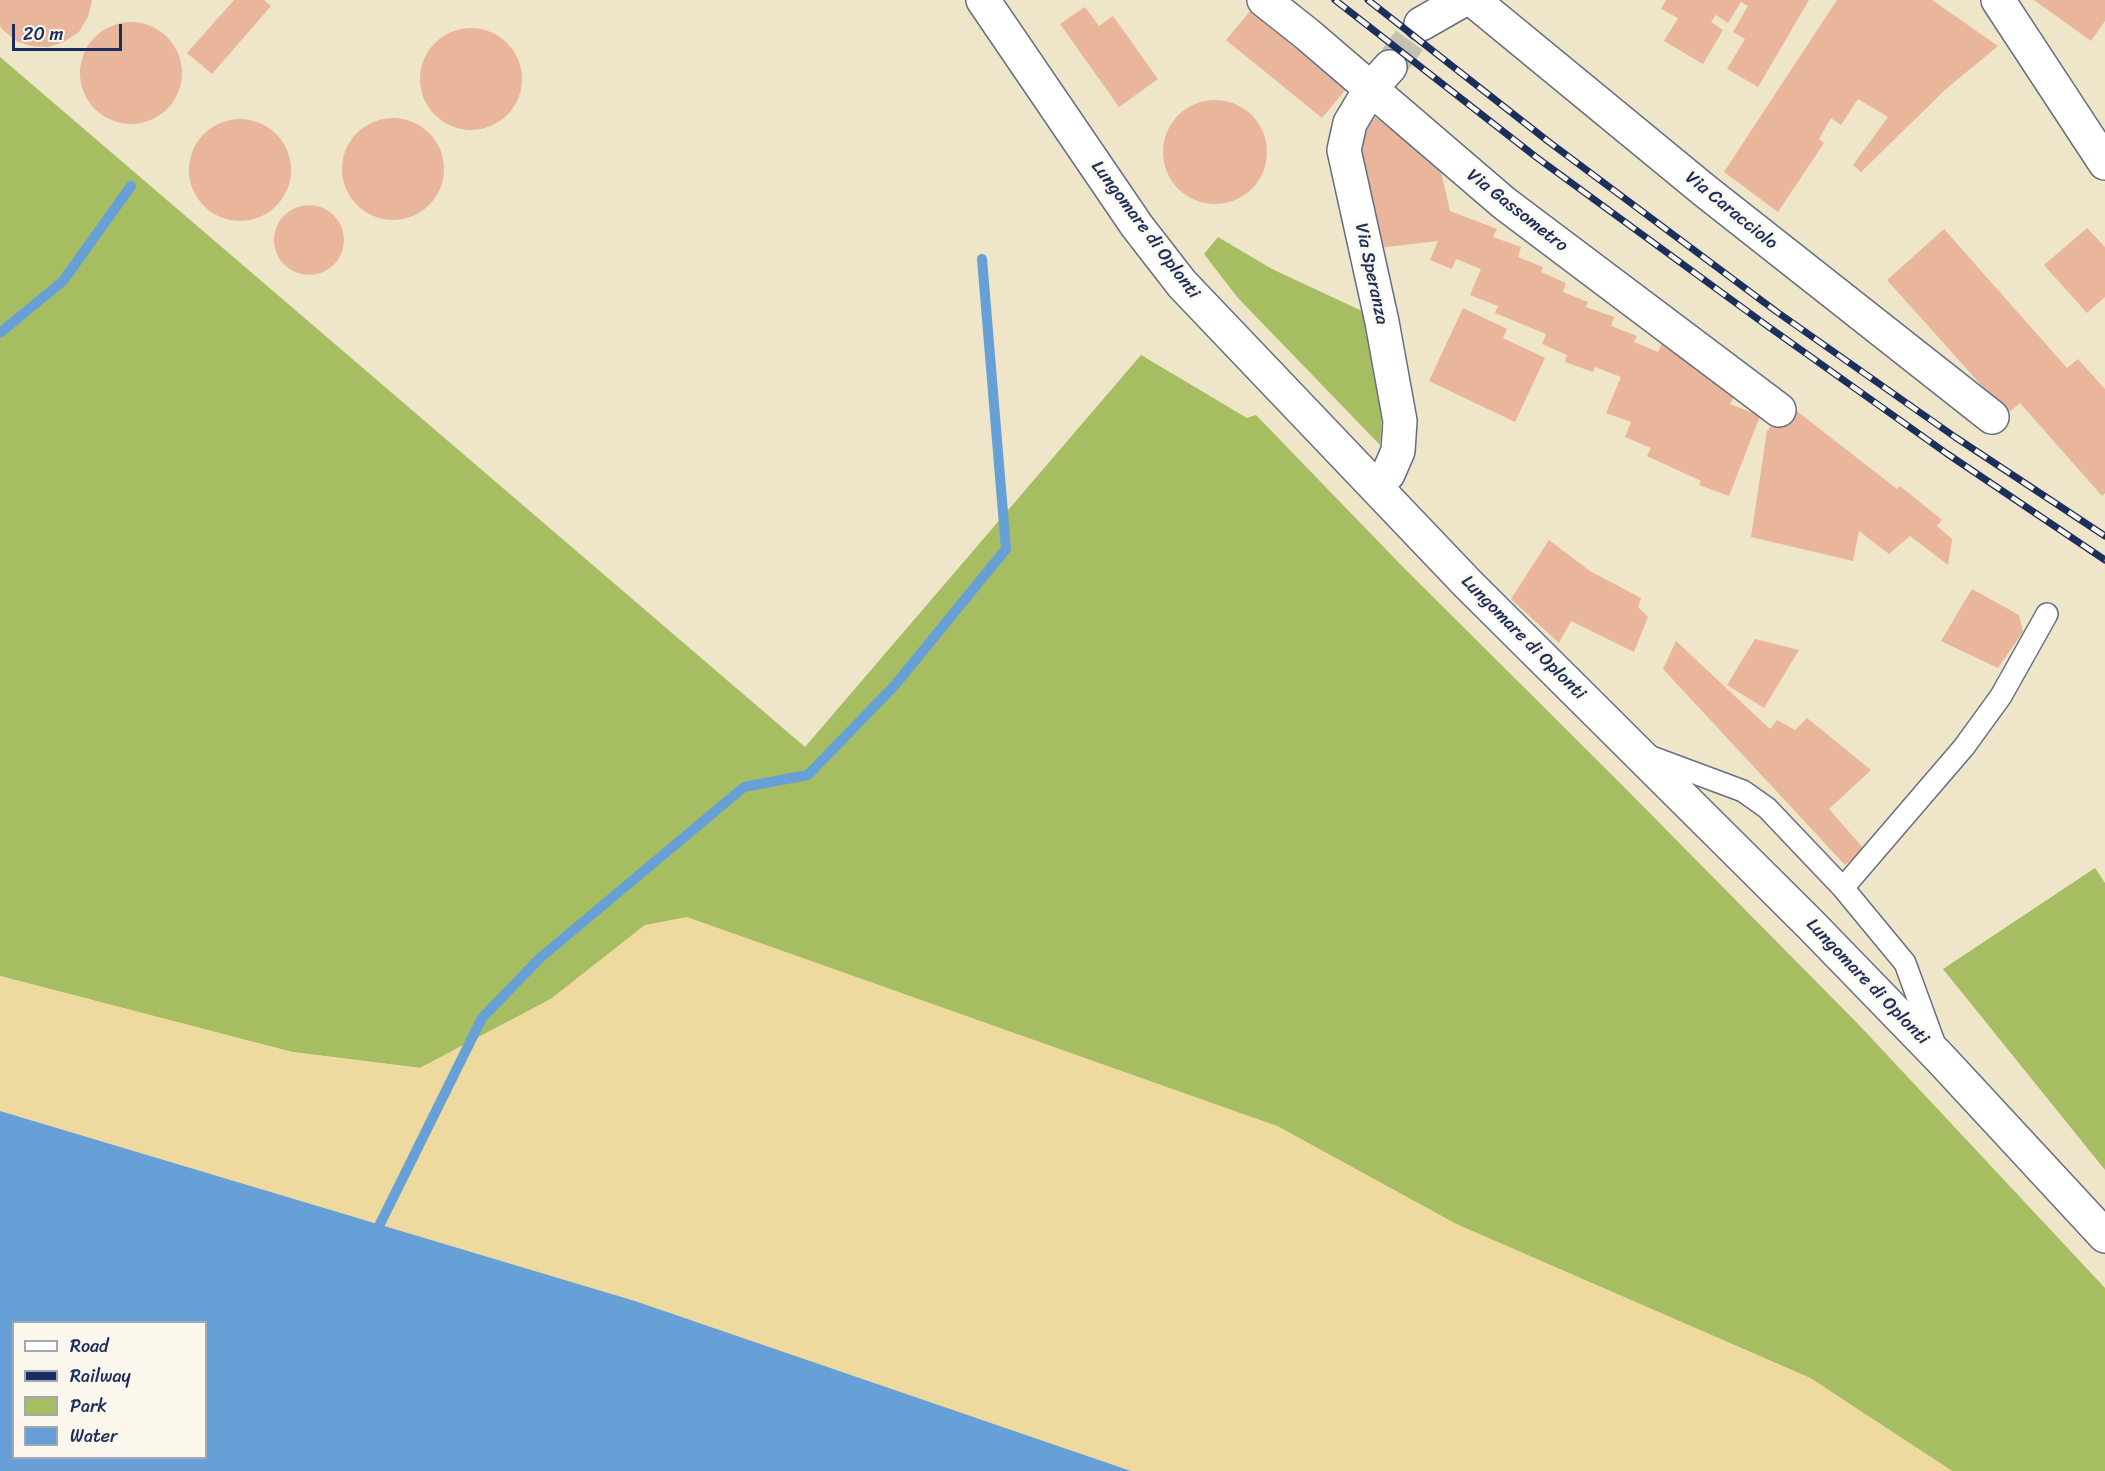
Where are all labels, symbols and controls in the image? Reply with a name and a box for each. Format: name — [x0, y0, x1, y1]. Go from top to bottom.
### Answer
scale bar — [15, 12, 124, 50]
text: 20 m — [23, 18, 63, 50]
street label: Lungomare di Oplonti — [1086, 157, 1204, 303]
street label: Via Gassometro — [1462, 165, 1572, 257]
street label: Via Caracciolo — [1681, 167, 1781, 255]
street label: Via Speranza — [1350, 221, 1392, 327]
street label: Lungomare di Oplonti — [1456, 571, 1590, 705]
street label: Lungomare di Oplonti — [1801, 914, 1933, 1050]
legend — [12, 1321, 207, 1459]
text: Road — [70, 1330, 109, 1362]
text: Railway — [70, 1360, 131, 1392]
text: Park — [70, 1390, 107, 1422]
text: Water — [70, 1420, 117, 1452]

